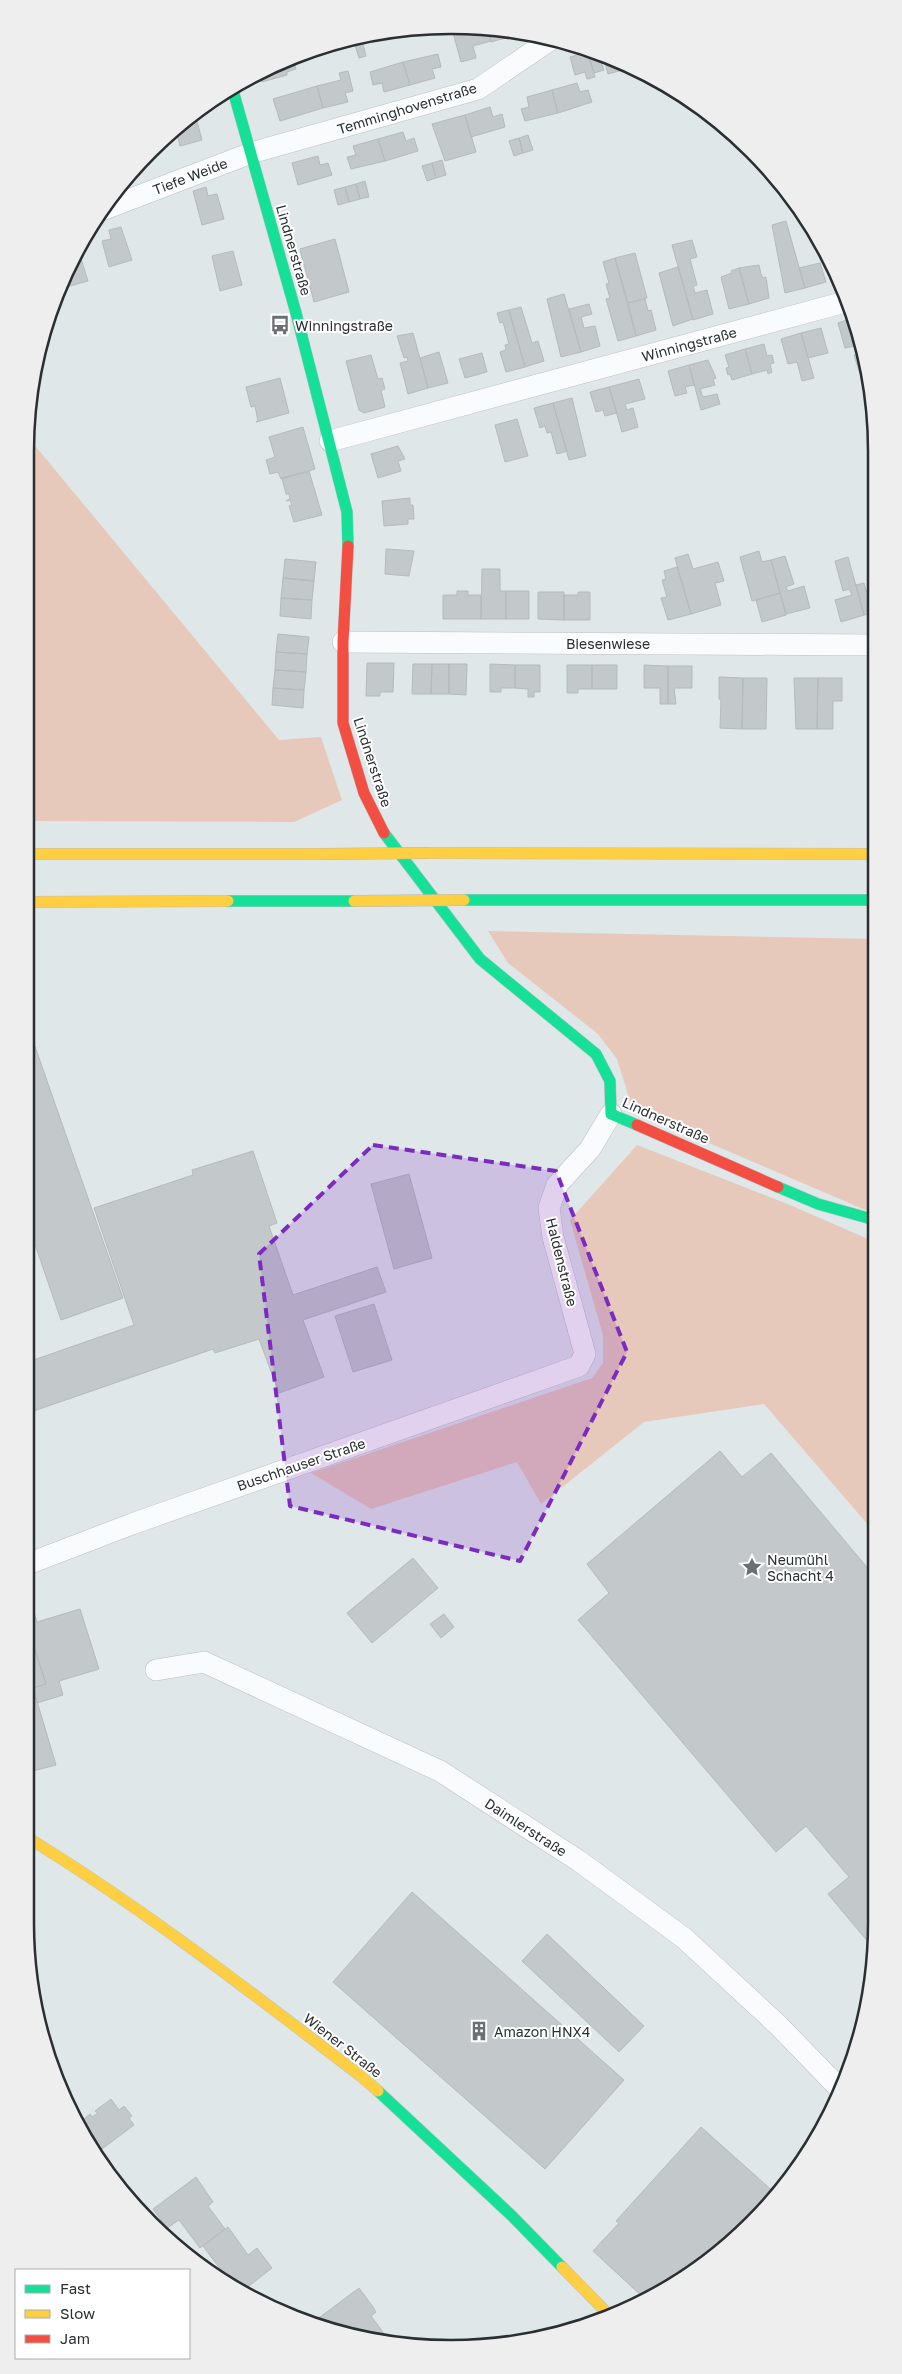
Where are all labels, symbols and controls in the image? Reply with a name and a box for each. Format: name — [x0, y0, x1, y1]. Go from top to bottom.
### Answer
street label: Temminghovenstraße — [335, 79, 479, 137]
street label: Tiefe Weide — [150, 154, 230, 198]
street label: Lindnerstraße — [273, 203, 315, 297]
bus stop icon: Winningstraße — [269, 314, 291, 336]
place label: Winningstraße — [295, 317, 393, 334]
street label: Winningstraße — [640, 323, 738, 365]
street label: Biesenwiese — [566, 635, 650, 652]
street label: Lindnerstraße — [350, 715, 396, 809]
street label: Lindnerstraße — [620, 1093, 712, 1147]
street label: Haldenstraße — [543, 1216, 581, 1308]
street label: Buschhauser Straße — [235, 1434, 367, 1494]
place label: Neumühl Schacht 4 — [767, 1551, 834, 1584]
place icon: Neumühl Schacht 4 — [741, 1556, 763, 1578]
street label: Daimlerstraße — [482, 1794, 570, 1860]
street label: Wiener Straße — [300, 2009, 386, 2081]
building icon: Amazon HNX4 — [468, 2020, 490, 2042]
place label: Amazon HNX4 — [494, 2023, 590, 2040]
legend — [15, 2269, 190, 2359]
text: Fast — [60, 2279, 91, 2297]
text: Slow — [60, 2304, 95, 2322]
text: Jam — [60, 2329, 90, 2347]

